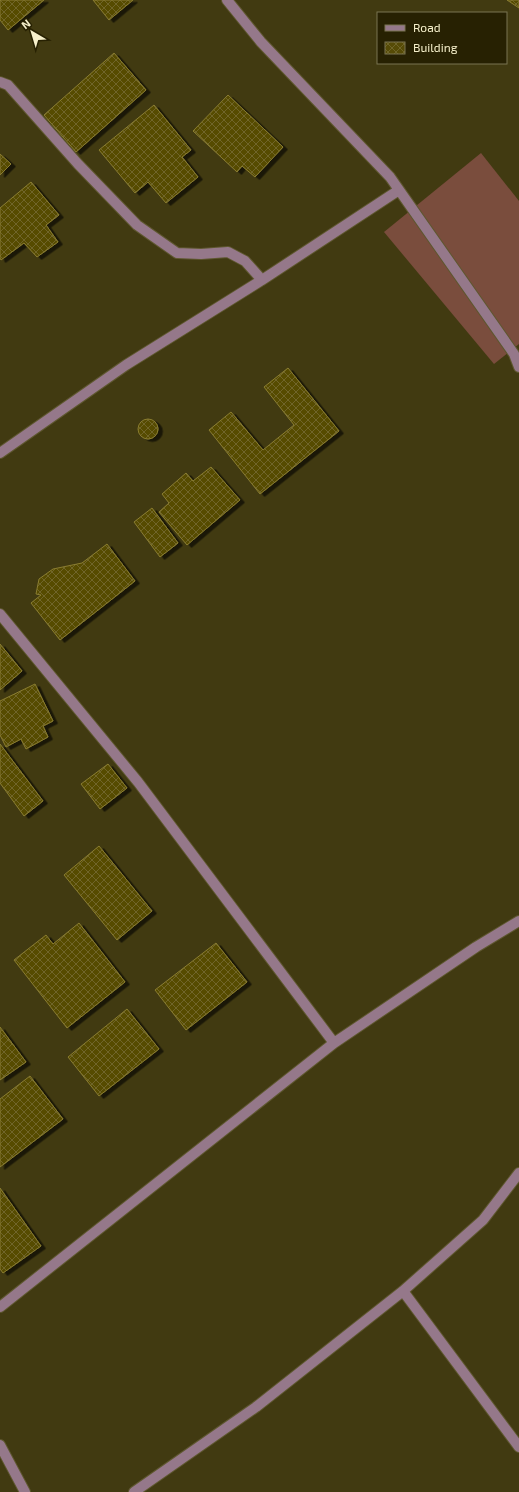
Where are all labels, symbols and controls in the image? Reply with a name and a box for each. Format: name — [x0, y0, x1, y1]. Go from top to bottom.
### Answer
north arrow — [12, 12, 52, 52]
legend — [377, 12, 507, 64]
text: N — [18, 16, 33, 31]
text: Road — [413, 20, 441, 34]
text: Building — [413, 40, 458, 54]

